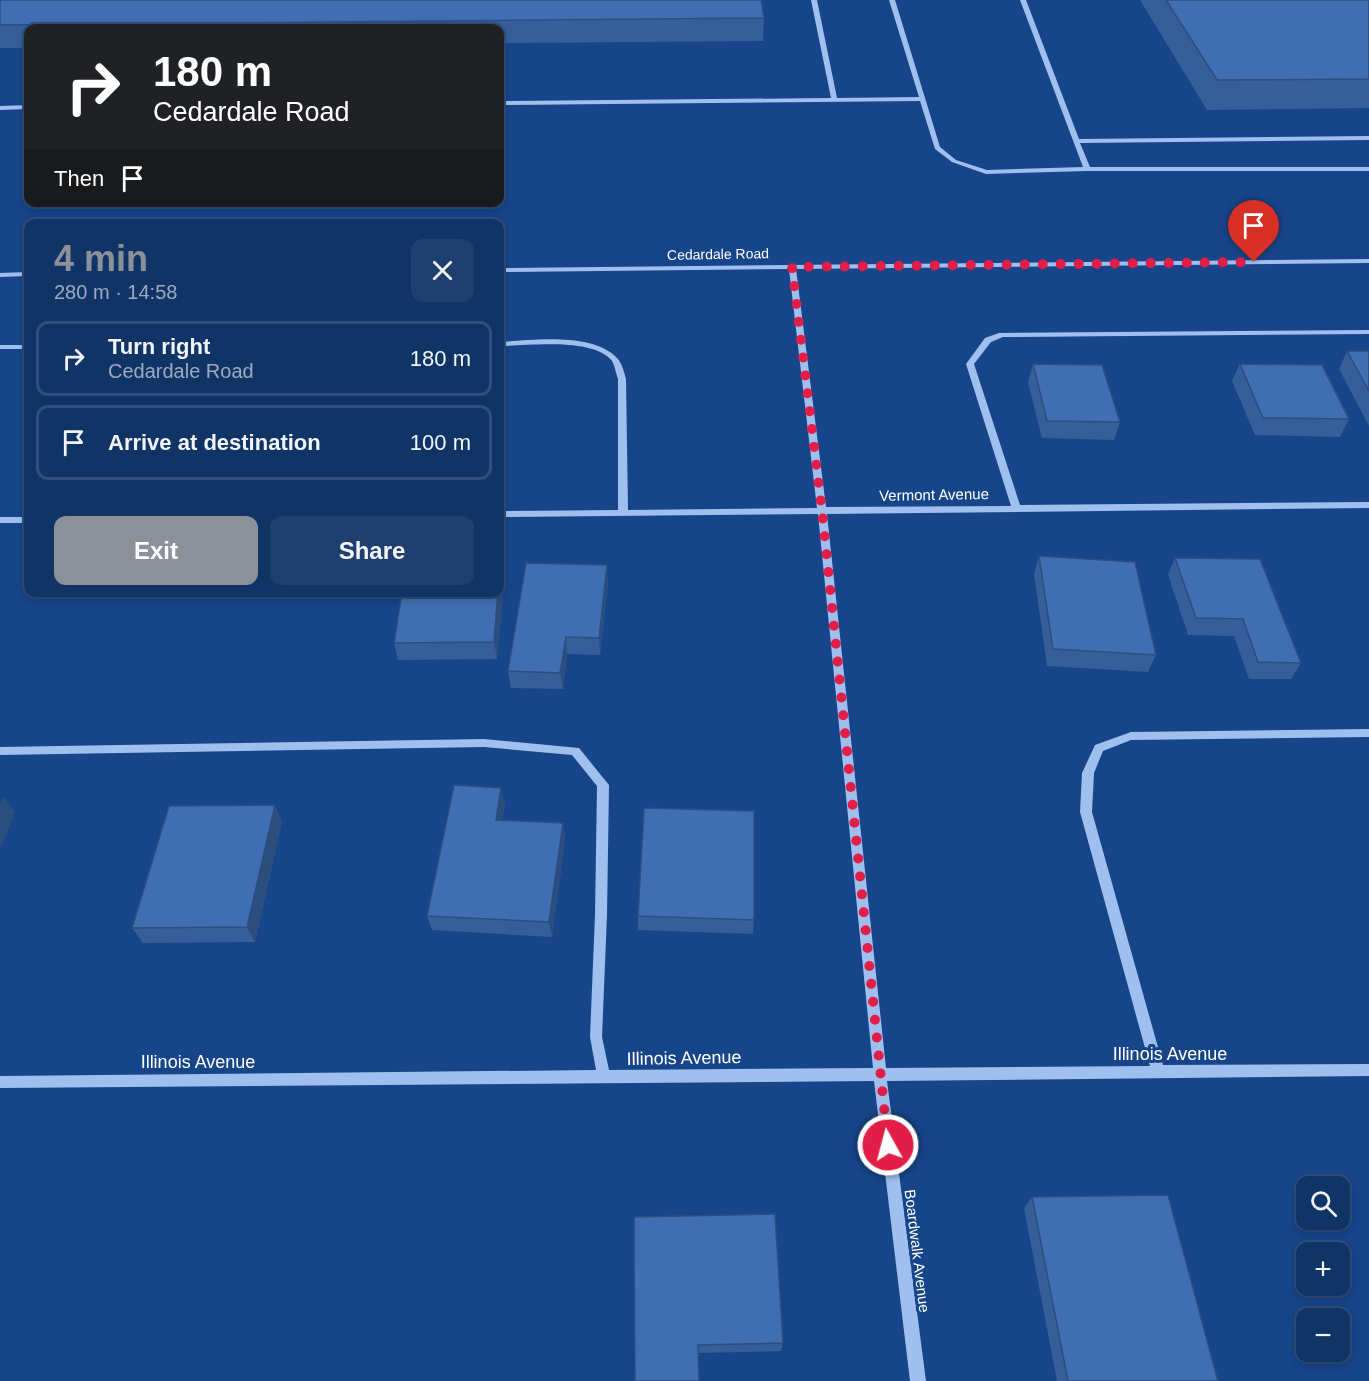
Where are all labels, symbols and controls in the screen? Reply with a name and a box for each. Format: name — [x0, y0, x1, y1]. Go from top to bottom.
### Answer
icon: right — [54, 48, 132, 126]
text: 180 m — [153, 48, 272, 95]
text: Cedardale Road — [153, 97, 350, 127]
icon: arrive — [116, 162, 149, 195]
text: Then — [54, 166, 104, 191]
pin — [1228, 200, 1279, 262]
icon: arrive — [1237, 209, 1270, 242]
text: 4 min — [54, 238, 148, 279]
button: close — [411, 239, 474, 302]
street label: Cedardale Road — [667, 245, 769, 263]
text: 280 m · 14:58 — [54, 281, 177, 303]
text: Turn right — [108, 334, 210, 359]
icon: right — [57, 342, 90, 375]
text: 180 m — [410, 346, 471, 371]
text: Cedardale Road — [108, 360, 254, 382]
icon: arrive — [57, 426, 90, 459]
text: Arrive at destination — [108, 430, 321, 455]
text: 100 m — [410, 430, 471, 455]
street label: Vermont Avenue — [879, 485, 989, 504]
button: Exit — [54, 516, 258, 585]
button: Share — [270, 516, 474, 585]
street label: Illinois Avenue — [1113, 1044, 1227, 1064]
street label: Illinois Avenue — [626, 1047, 742, 1069]
street label: Illinois Avenue — [141, 1052, 255, 1072]
position arrow — [856, 1113, 920, 1177]
map controls — [1296, 1176, 1350, 1362]
button: search — [1296, 1176, 1350, 1230]
street label: Boardwalk Avenue — [902, 1188, 933, 1314]
button: + — [1296, 1242, 1350, 1296]
button: − — [1296, 1308, 1350, 1362]

